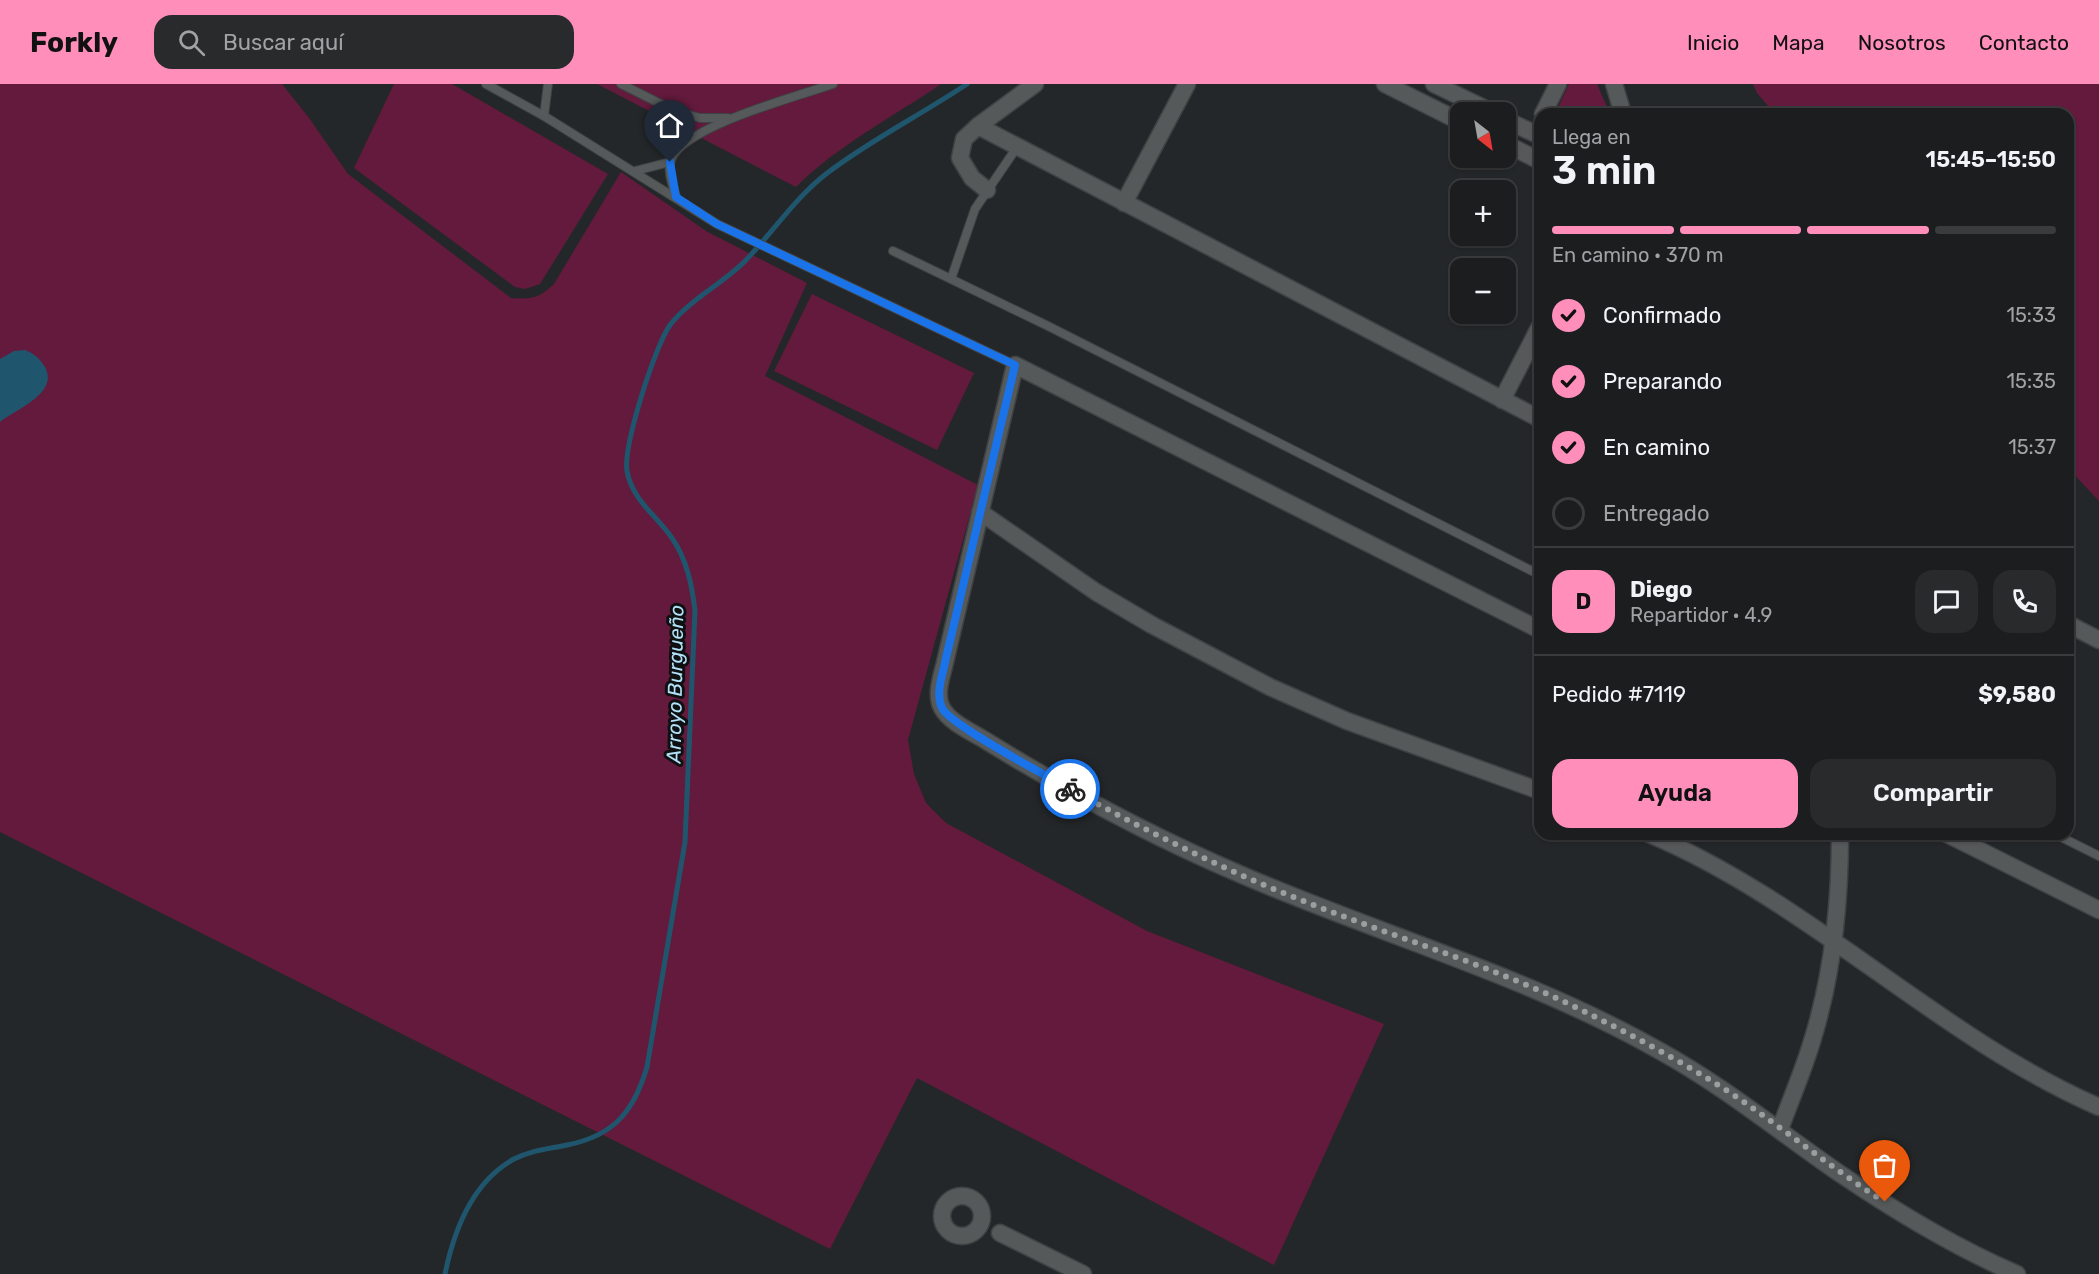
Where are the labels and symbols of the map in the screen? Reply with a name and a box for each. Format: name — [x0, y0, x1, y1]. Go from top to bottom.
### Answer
pin — [644, 100, 695, 162]
north arrow — [1450, 102, 1516, 168]
water label: Arroyo Burgueño — [662, 605, 688, 764]
courier — [1040, 759, 1100, 819]
pin — [1859, 1140, 1910, 1202]

